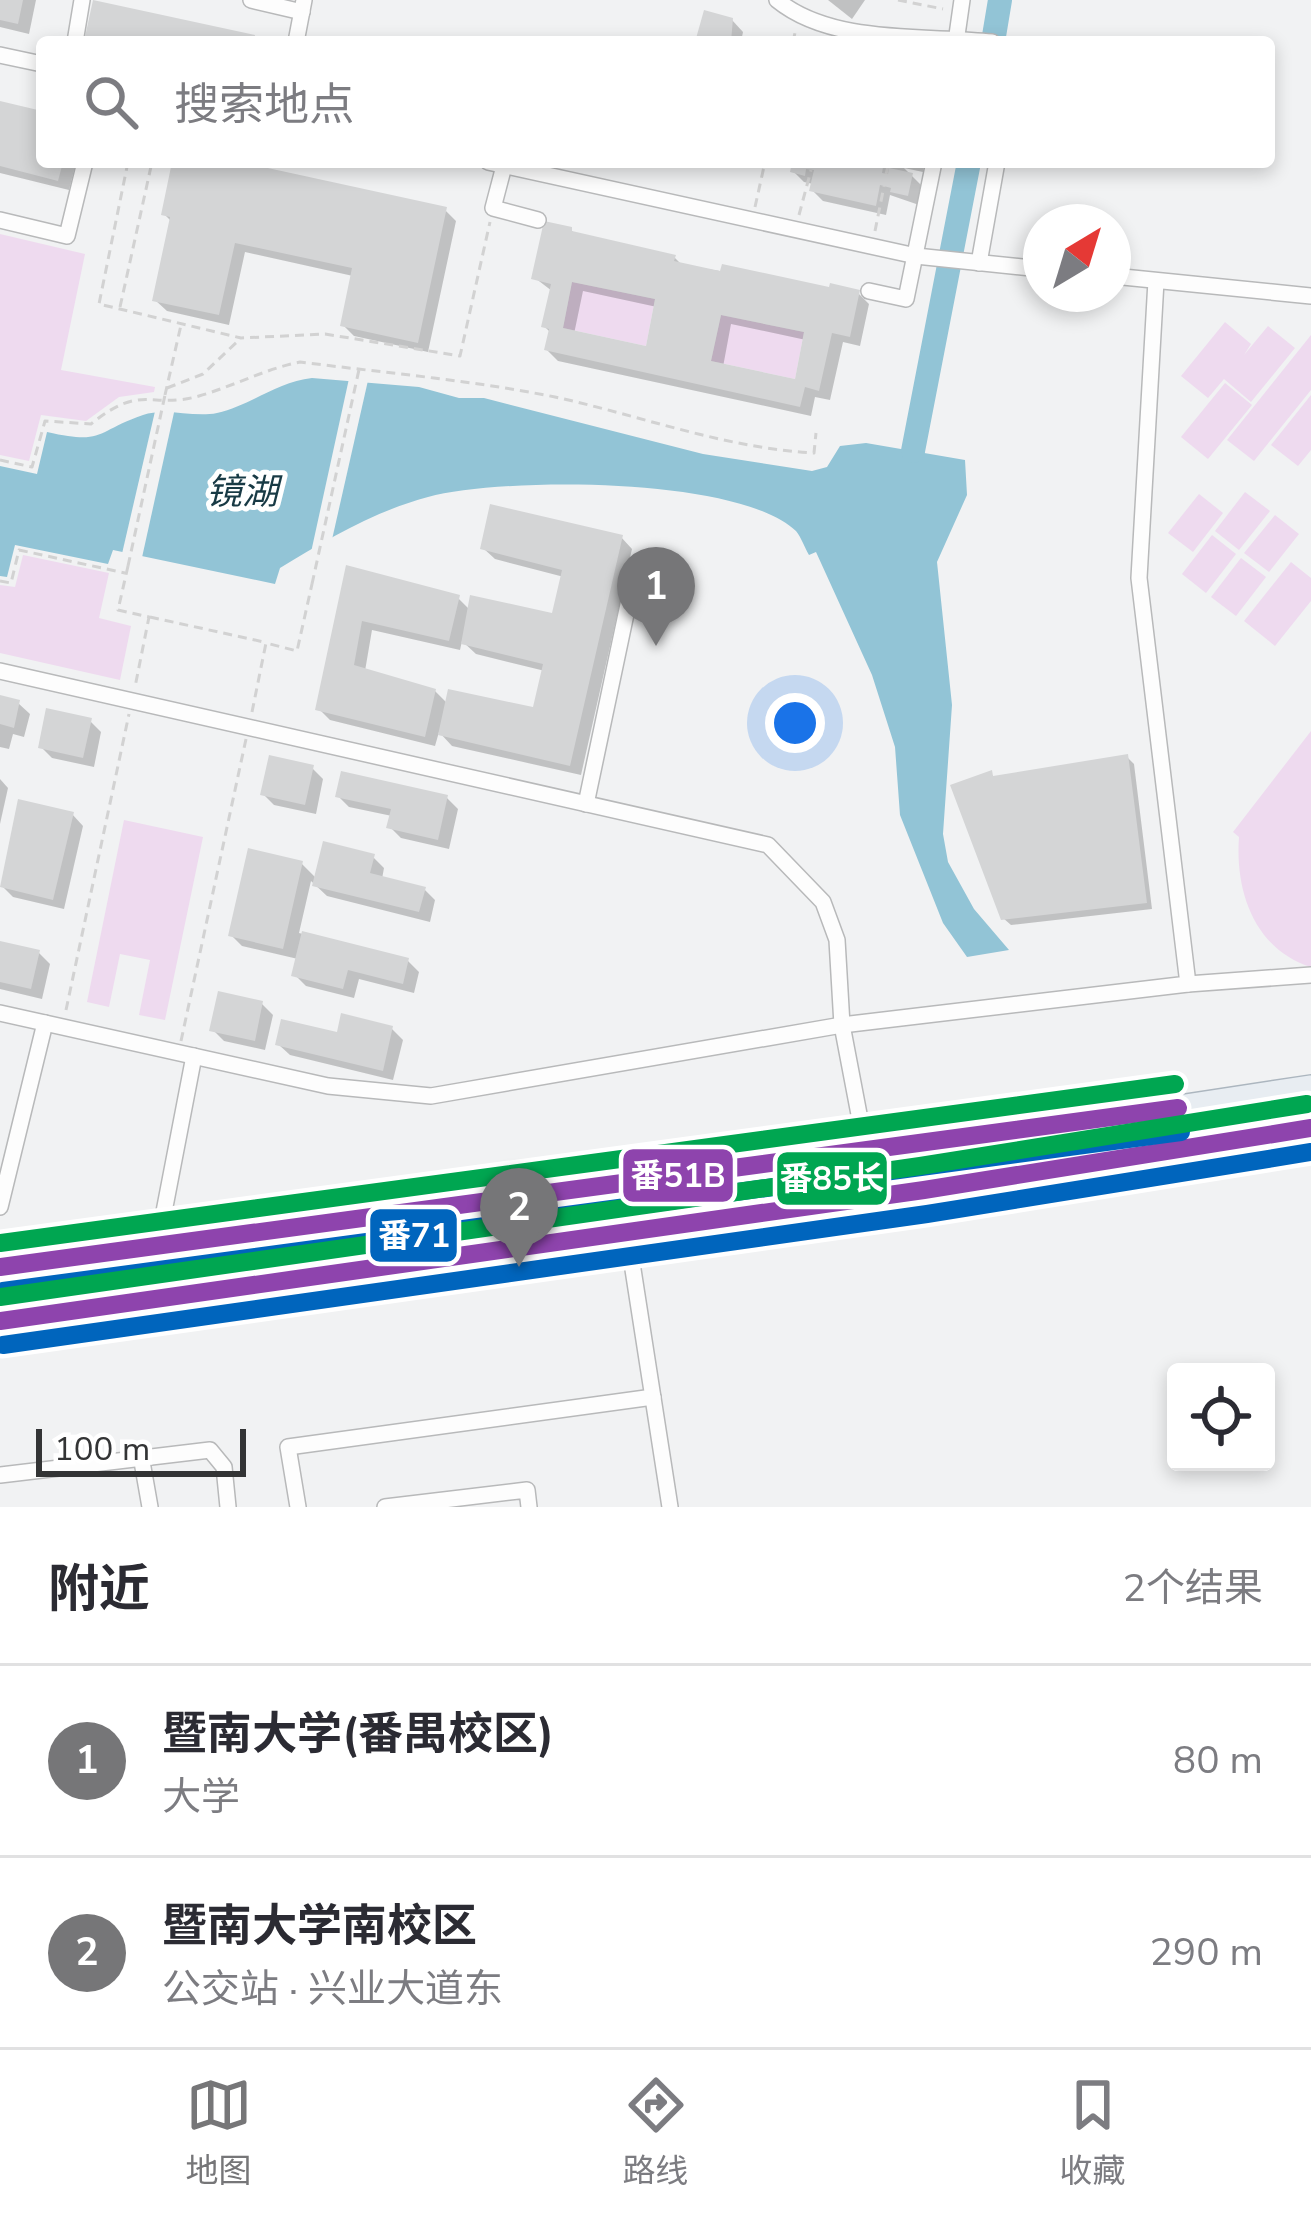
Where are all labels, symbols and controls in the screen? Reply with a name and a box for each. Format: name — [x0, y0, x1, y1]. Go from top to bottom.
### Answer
search box — [36, 36, 1275, 168]
icon: search — [78, 69, 144, 135]
text: 搜索地点 — [174, 75, 354, 136]
north arrow — [1023, 204, 1131, 312]
water label: 镜湖 — [206, 468, 283, 517]
pin: 1 — [617, 547, 695, 646]
your location — [765, 693, 825, 753]
line badge: 番51B — [621, 1147, 735, 1204]
line badge: 番85长 — [775, 1150, 889, 1207]
text: 番51B — [630, 1154, 726, 1199]
text: 番85长 — [779, 1157, 885, 1202]
pin: 2 — [480, 1168, 558, 1267]
line badge: 番71 — [368, 1207, 459, 1264]
text: 番71 — [378, 1214, 450, 1259]
map controls — [1167, 1363, 1275, 1471]
button: locate — [1167, 1363, 1275, 1471]
scale bar — [36, 1423, 246, 1476]
text: 100 m — [54, 1427, 150, 1472]
text: 附近 — [48, 1554, 150, 1624]
text: 2个结果 — [1123, 1562, 1263, 1615]
text: 暨南大学(番禺校区) — [162, 1704, 554, 1765]
text: 1 — [75, 1734, 99, 1787]
text: 80 m — [1173, 1734, 1263, 1787]
text: 大学 — [162, 1771, 240, 1824]
text: 暨南大学南校区 — [162, 1896, 477, 1957]
text: 2 — [75, 1926, 99, 1979]
text: 290 m — [1149, 1926, 1263, 1979]
text: 公交站 · 兴业大道东 — [162, 1963, 503, 2016]
tab: 地图 — [186, 2072, 252, 2194]
tab: 路线 — [623, 2072, 689, 2194]
tab: 收藏 — [1060, 2072, 1126, 2194]

